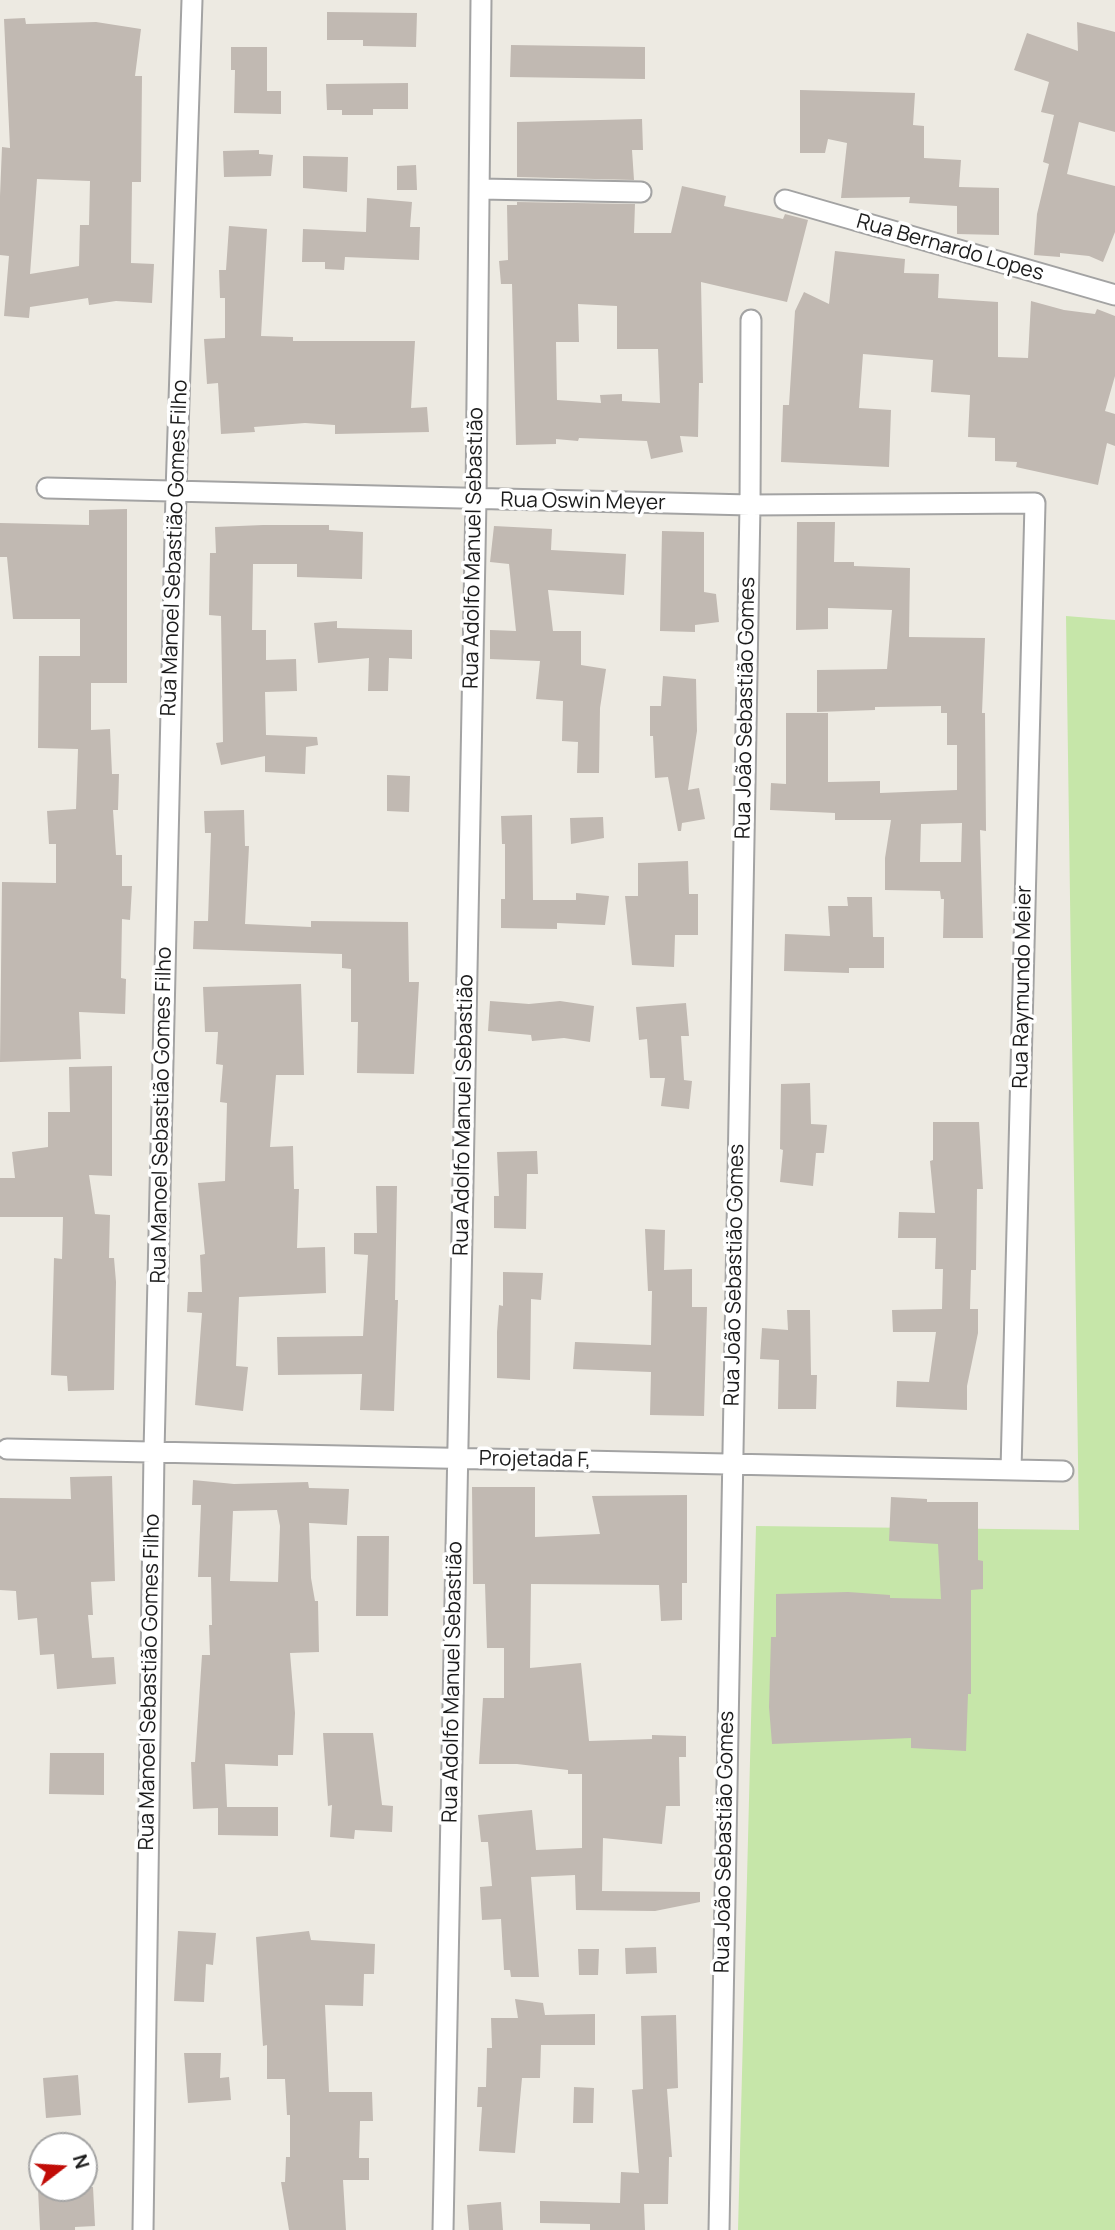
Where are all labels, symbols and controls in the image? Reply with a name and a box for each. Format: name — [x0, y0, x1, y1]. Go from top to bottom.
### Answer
street label: Rua Bernardo Lopes — [853, 209, 1047, 287]
street label: Rua Manoel Sebastião Gomes Filho — [157, 379, 193, 717]
street label: Rua Adolfo Manuel Sebastião — [459, 407, 489, 689]
street label: Rua Oswin Meyer — [500, 488, 666, 516]
street label: Rua João Sebastião Gomes — [731, 577, 761, 839]
street label: Rua Raymundo Meier — [1009, 885, 1037, 1089]
street label: Rua Manoel Sebastião Gomes Filho — [146, 946, 178, 1284]
street label: Rua Adolfo Manuel Sebastião — [449, 974, 479, 1256]
street label: Rua João Sebastião Gomes — [720, 1144, 750, 1406]
street label: Projetada F, — [479, 1446, 591, 1474]
street label: Rua Manoel Sebastião Gomes Filho — [134, 1513, 166, 1851]
street label: Rua Adolfo Manuel Sebastião — [438, 1541, 468, 1823]
street label: Rua João Sebastião Gomes — [710, 1711, 740, 1973]
north arrow — [28, 2132, 98, 2202]
text: N — [67, 2151, 96, 2172]

